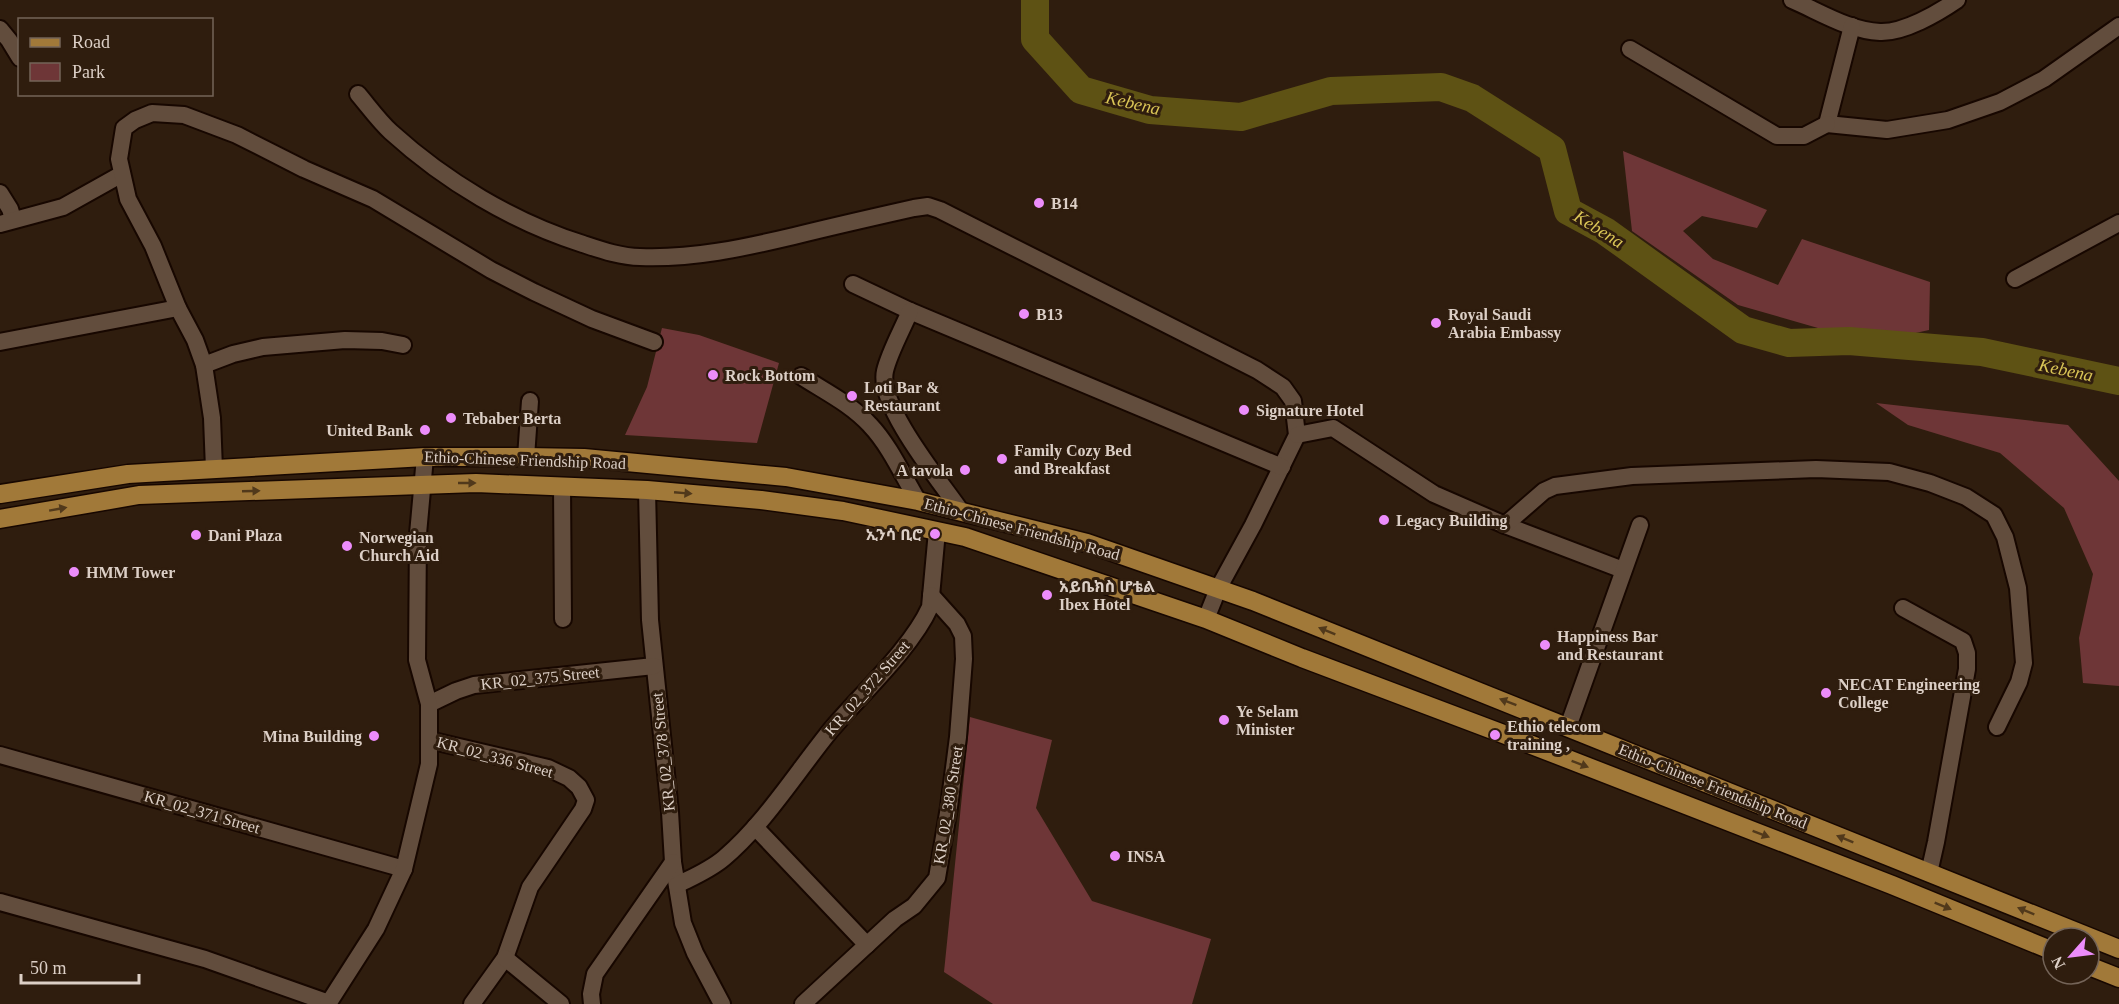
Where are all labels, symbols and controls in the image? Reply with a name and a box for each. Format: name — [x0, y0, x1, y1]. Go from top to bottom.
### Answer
legend — [18, 18, 213, 96]
text: Road — [72, 32, 110, 52]
text: Park — [72, 62, 105, 82]
water label: Kebena — [1103, 87, 1162, 119]
place label: B14 — [1051, 195, 1078, 212]
marker: B14 — [1032, 196, 1046, 210]
water label: Kebena — [1570, 205, 1628, 252]
place label: B13 — [1036, 306, 1063, 323]
place label: Royal Saudi Arabia Embassy — [1448, 306, 1561, 342]
marker: B13 — [1017, 307, 1031, 321]
marker: Royal Saudi Arabia Embassy — [1429, 316, 1443, 330]
water label: Kebena — [2036, 354, 2095, 385]
place label: Rock Bottom — [725, 367, 816, 384]
marker: Rock Bottom — [706, 368, 720, 382]
place label: Loti Bar & Restaurant — [864, 379, 941, 414]
marker: Loti Bar & Restaurant — [845, 389, 859, 403]
place label: Signature Hotel — [1256, 402, 1364, 420]
marker: Signature Hotel — [1237, 403, 1251, 417]
place label: Tebaber Berta — [463, 410, 561, 427]
marker: Tebaber Berta — [444, 411, 458, 425]
place label: United Bank — [326, 422, 413, 439]
marker: United Bank — [418, 423, 432, 437]
place label: Family Cozy Bed and Breakfast — [1014, 442, 1131, 477]
street label: Ethio-Chinese Friendship Road — [424, 448, 626, 473]
marker: Family Cozy Bed and Breakfast — [995, 452, 1009, 466]
place label: A tavola — [897, 462, 953, 479]
marker: A tavola — [958, 463, 972, 477]
one-way arrow — [458, 478, 477, 488]
one-way arrow — [242, 486, 261, 495]
one-way arrow — [673, 488, 692, 498]
street label: Ethio-Chinese Friendship Road — [922, 495, 1122, 564]
one-way arrow — [48, 504, 67, 513]
place label: Legacy Building — [1396, 512, 1508, 530]
marker: Legacy Building — [1377, 513, 1391, 527]
place label: ኢንሳ ቢሮ — [866, 526, 923, 543]
place label: Dani Plaza — [208, 527, 282, 544]
marker: ኢንሳ ቢሮ — [928, 527, 942, 541]
marker: Dani Plaza — [189, 528, 203, 542]
place label: Norwegian Church Aid — [359, 529, 439, 564]
marker: Norwegian Church Aid — [340, 539, 354, 553]
place label: HMM Tower — [86, 564, 175, 581]
marker: HMM Tower — [67, 565, 81, 579]
place label: አይቤክስ ሆቴል Ibex Hotel — [1059, 578, 1155, 613]
marker: አይቤክስ ሆቴል Ibex Hotel — [1040, 588, 1054, 602]
one-way arrow — [1318, 625, 1336, 635]
place label: Happiness Bar and Restaurant — [1557, 628, 1664, 663]
street label: KR_02_372 Street — [821, 637, 913, 739]
marker: Happiness Bar and Restaurant — [1538, 638, 1552, 652]
street label: KR_02_375 Street — [480, 663, 601, 693]
place label: NECAT Engineering College — [1838, 676, 1980, 712]
marker: NECAT Engineering College — [1819, 686, 1833, 700]
street label: KR_02_378 Street — [648, 691, 678, 812]
one-way arrow — [1499, 697, 1517, 707]
place label: Ye Selam Minister — [1236, 703, 1299, 738]
marker: Ye Selam Minister — [1217, 713, 1231, 727]
place label: Ethio telecom training , — [1507, 718, 1601, 754]
place label: Mina Building — [263, 728, 362, 746]
marker: Ethio telecom training , — [1488, 728, 1502, 742]
marker: Mina Building — [367, 729, 381, 743]
street label: KR_02_336 Street — [435, 733, 555, 781]
street label: Ethio-Chinese Friendship Road — [1616, 740, 1810, 833]
street label: KR_02_380 Street — [930, 744, 966, 865]
one-way arrow — [1571, 759, 1589, 769]
street label: KR_02_371 Street — [142, 787, 262, 837]
one-way arrow — [1753, 829, 1771, 839]
one-way arrow — [1835, 834, 1853, 844]
place label: INSA — [1127, 848, 1166, 865]
marker: INSA — [1108, 849, 1122, 863]
one-way arrow — [1934, 901, 1952, 911]
one-way arrow — [2016, 906, 2034, 916]
north arrow — [2041, 926, 2101, 986]
scale bar — [21, 947, 140, 985]
text: N — [2048, 953, 2068, 972]
text: 50 m — [30, 958, 67, 978]

